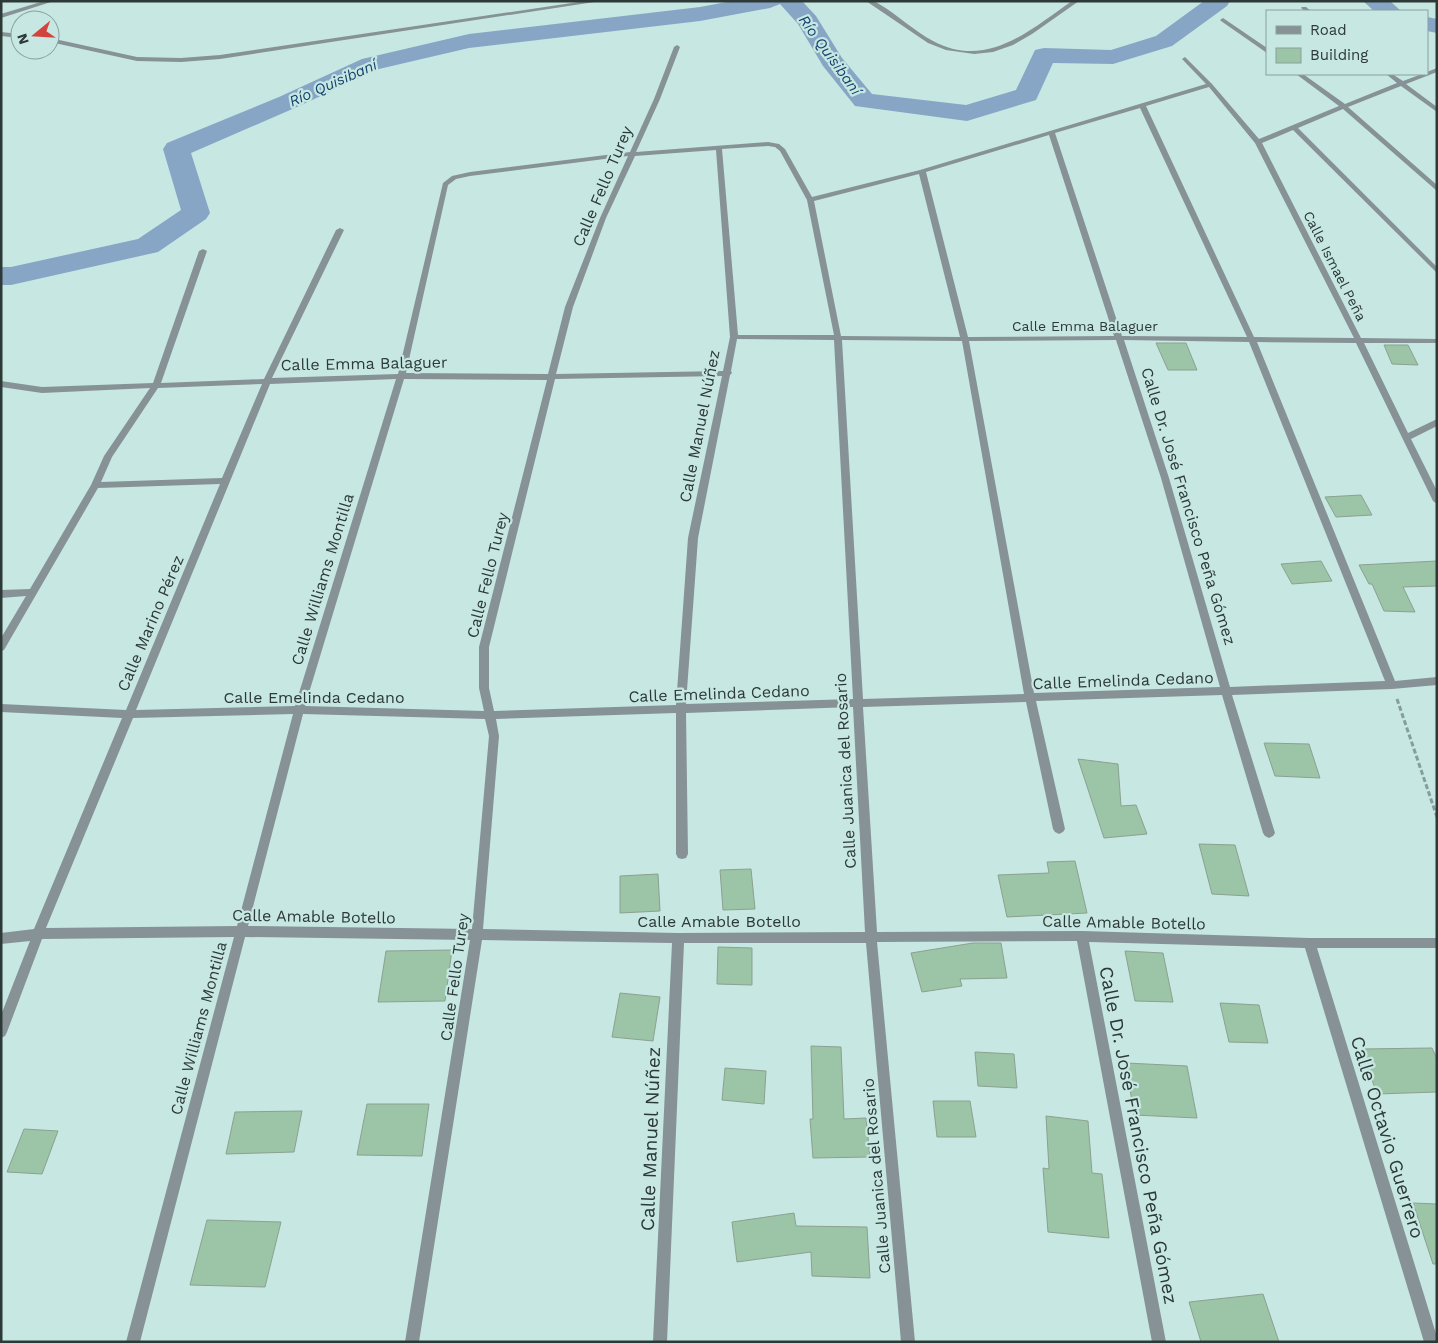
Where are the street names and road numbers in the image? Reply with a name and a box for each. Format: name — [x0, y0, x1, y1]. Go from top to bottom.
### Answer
street label: Calle Fello Turey — [569, 122, 637, 249]
street label: Calle Ismael Peña — [1300, 208, 1370, 324]
street label: Calle Emma Balaguer — [1012, 318, 1158, 334]
street label: Calle Manuel Núñez — [675, 348, 724, 504]
street label: Calle Emma Balaguer — [280, 353, 448, 374]
street label: Calle Dr. José Francisco Peña Gómez — [1137, 365, 1240, 647]
street label: Calle Williams Montilla — [287, 491, 358, 667]
street label: Calle Fello Turey — [463, 510, 512, 640]
street label: Calle Marino Pérez — [113, 552, 188, 694]
street label: Calle Emelinda Cedano — [1032, 668, 1214, 693]
street label: Calle Juanica del Rosario — [831, 673, 860, 869]
street label: Calle Emelinda Cedano — [628, 681, 810, 706]
street label: Calle Emelinda Cedano — [223, 688, 405, 707]
street label: Calle Amable Botello — [232, 906, 396, 927]
street label: Calle Fello Turey — [436, 911, 473, 1042]
street label: Calle Amable Botello — [637, 912, 801, 931]
street label: Calle Amable Botello — [1042, 912, 1206, 933]
street label: Calle Williams Montilla — [166, 939, 231, 1117]
street label: Calle Dr. José Francisco Peña Gómez — [1094, 964, 1183, 1306]
street label: Calle Octavio Guerrero — [1346, 1033, 1429, 1241]
street label: Calle Manuel Núñez — [636, 1047, 665, 1231]
street label: Calle Juanica del Rosario — [858, 1077, 895, 1274]

